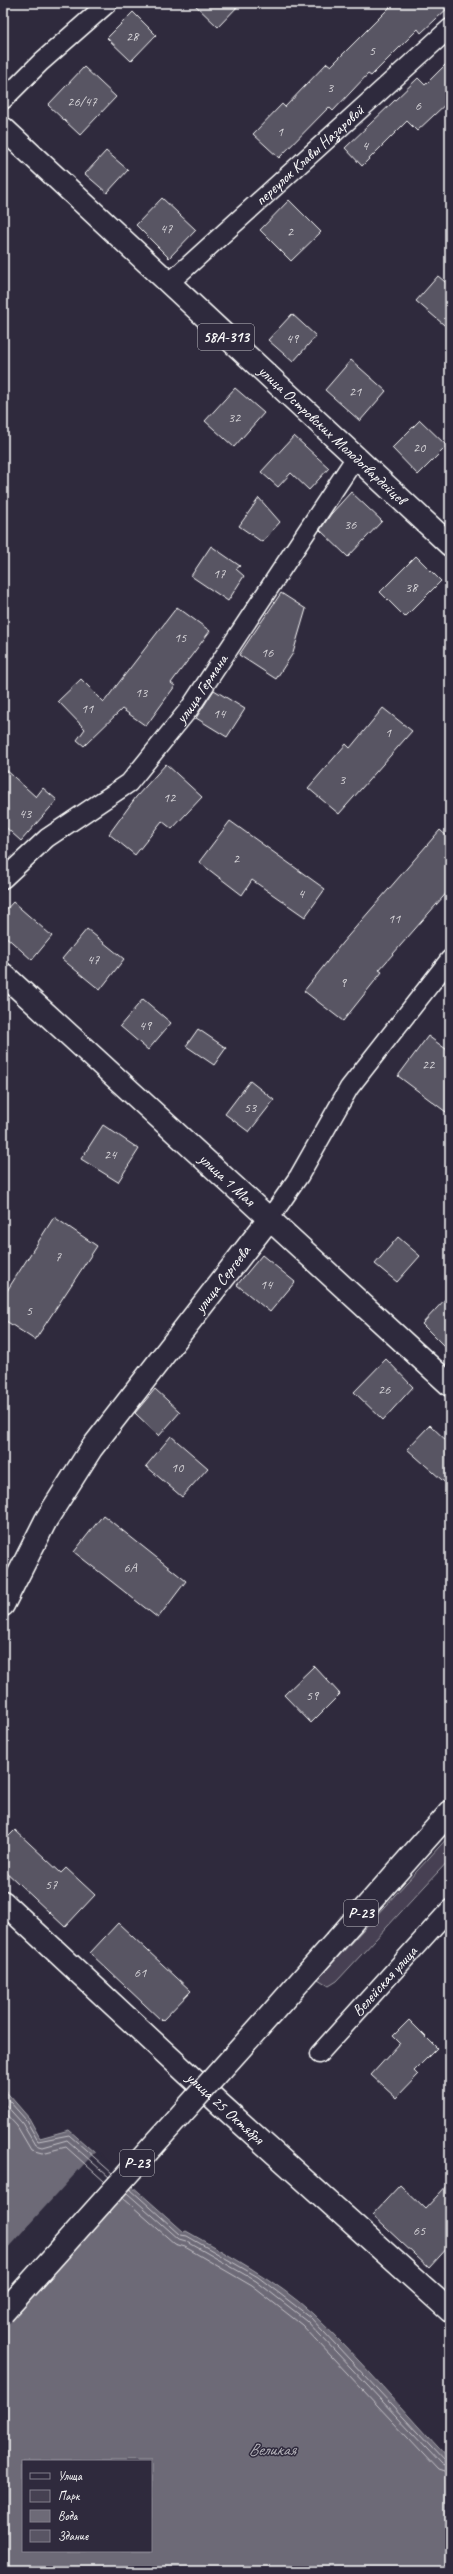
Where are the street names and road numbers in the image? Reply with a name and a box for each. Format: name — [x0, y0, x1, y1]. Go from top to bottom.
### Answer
street label: переулок Клавы Назаровой — [251, 100, 369, 210]
road number: 58А-313 — [198, 324, 254, 350]
street label: улица Островских Молодогвардейцев — [253, 360, 413, 511]
street label: улица Германа — [171, 650, 233, 728]
street label: улица 1 Мая — [194, 1148, 260, 1211]
street label: улица Сергеева — [189, 1241, 256, 1318]
road number: Р-23 — [344, 1900, 378, 1926]
street label: Велейская улица — [348, 1941, 423, 2021]
street label: улица 25 Октября — [181, 2067, 269, 2149]
road number: Р-23 — [120, 2150, 154, 2176]

